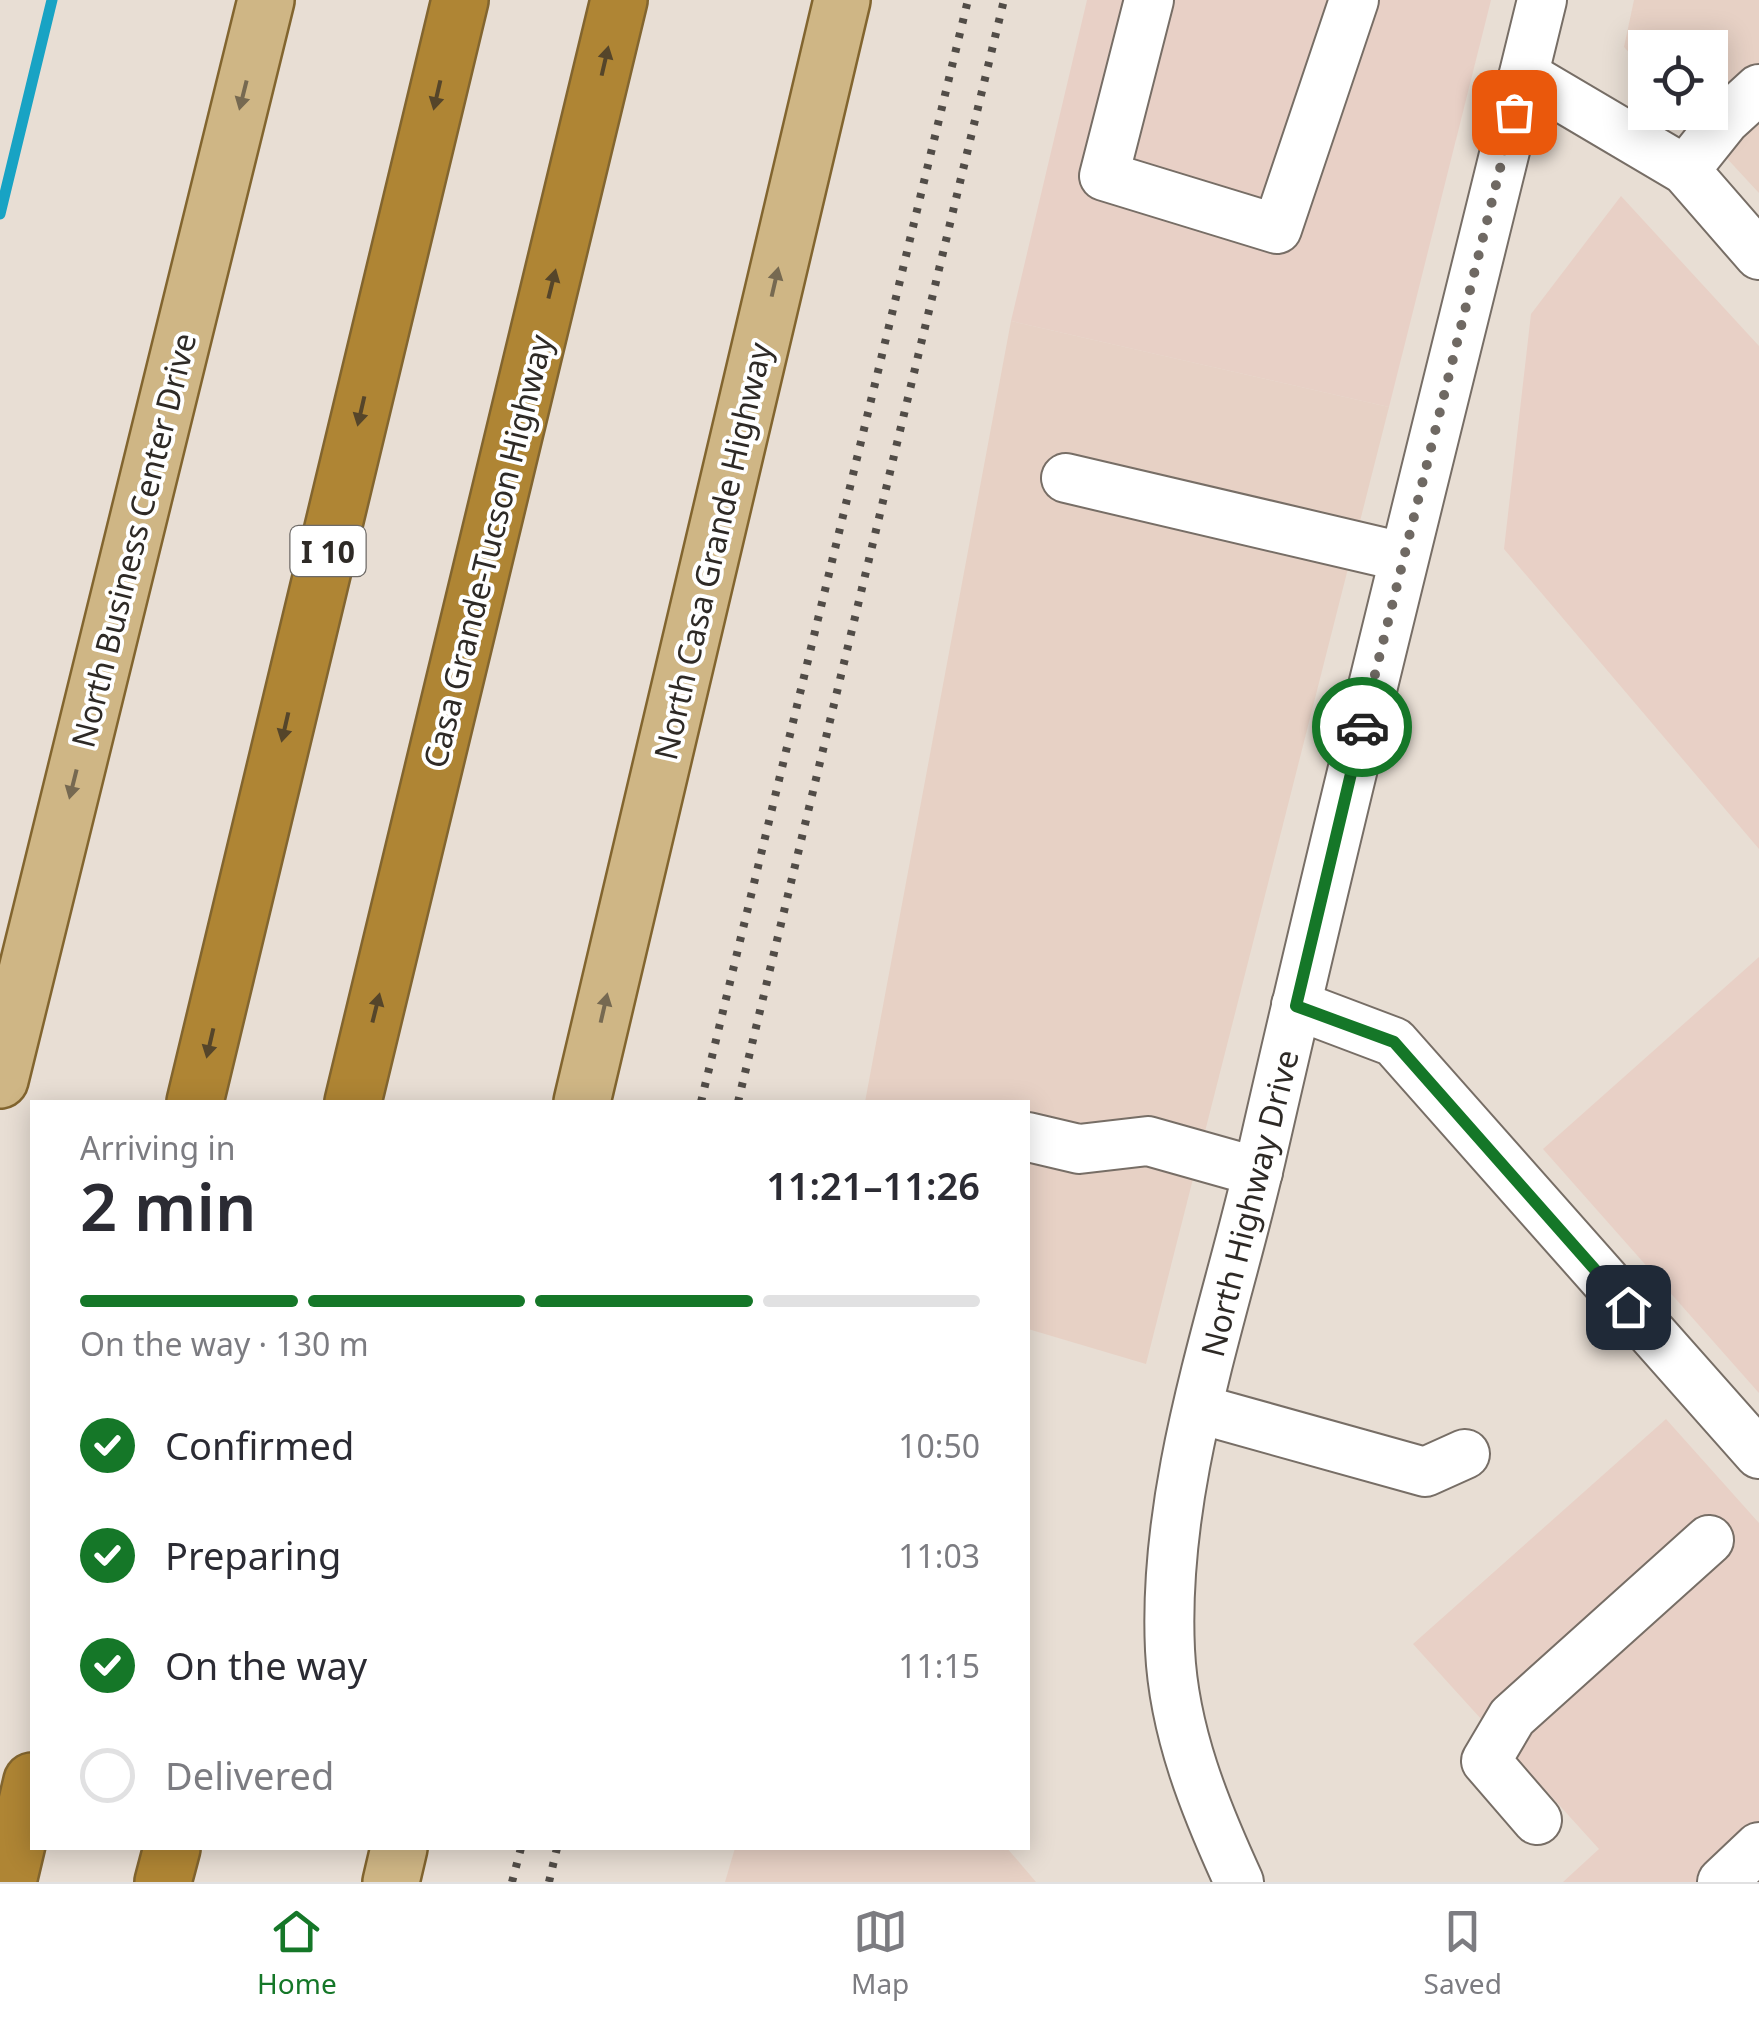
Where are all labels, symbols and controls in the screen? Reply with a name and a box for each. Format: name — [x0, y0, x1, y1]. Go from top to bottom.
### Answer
map controls — [1628, 30, 1728, 130]
button: locate — [1628, 30, 1728, 130]
one-way arrow — [598, 45, 613, 76]
pin — [1472, 70, 1557, 155]
one-way arrow — [235, 80, 250, 111]
one-way arrow — [429, 80, 444, 111]
icon: bag — [1487, 85, 1542, 140]
one-way arrow — [768, 267, 783, 298]
one-way arrow — [544, 268, 560, 299]
street label: North Business Center Drive — [61, 328, 205, 752]
street label: Casa Grande-Tucson Highway — [412, 329, 562, 772]
street label: North Casa Grande Highway — [643, 338, 781, 764]
one-way arrow — [353, 396, 368, 427]
road number: I 10 — [290, 526, 366, 576]
courier — [1312, 677, 1412, 777]
icon: car — [1335, 700, 1390, 755]
one-way arrow — [277, 712, 292, 743]
one-way arrow — [65, 769, 80, 800]
one-way arrow — [369, 992, 384, 1023]
one-way arrow — [597, 992, 612, 1023]
one-way arrow — [202, 1028, 217, 1059]
street label: North Highway Drive — [1190, 1045, 1308, 1361]
text: Arriving in — [80, 1126, 235, 1169]
text: 11:21–11:26 — [766, 1159, 980, 1211]
text: 2 min — [80, 1162, 256, 1250]
pin — [1586, 1265, 1671, 1350]
icon: home — [1601, 1280, 1656, 1335]
text: On the way · 130 m — [80, 1322, 369, 1365]
icon: check — [80, 1418, 135, 1473]
text: Confirmed — [165, 1419, 354, 1471]
text: 10:50 — [898, 1424, 980, 1467]
icon: check — [80, 1528, 135, 1583]
text: Preparing — [165, 1529, 341, 1581]
text: 11:03 — [898, 1534, 980, 1577]
icon: check — [80, 1638, 135, 1693]
text: On the way — [165, 1639, 367, 1691]
text: 11:15 — [898, 1644, 980, 1687]
text: Delivered — [165, 1749, 334, 1801]
tab: Home — [257, 1904, 337, 2002]
tab: Map — [851, 1904, 909, 2002]
tab: Saved — [1424, 1904, 1502, 2002]

